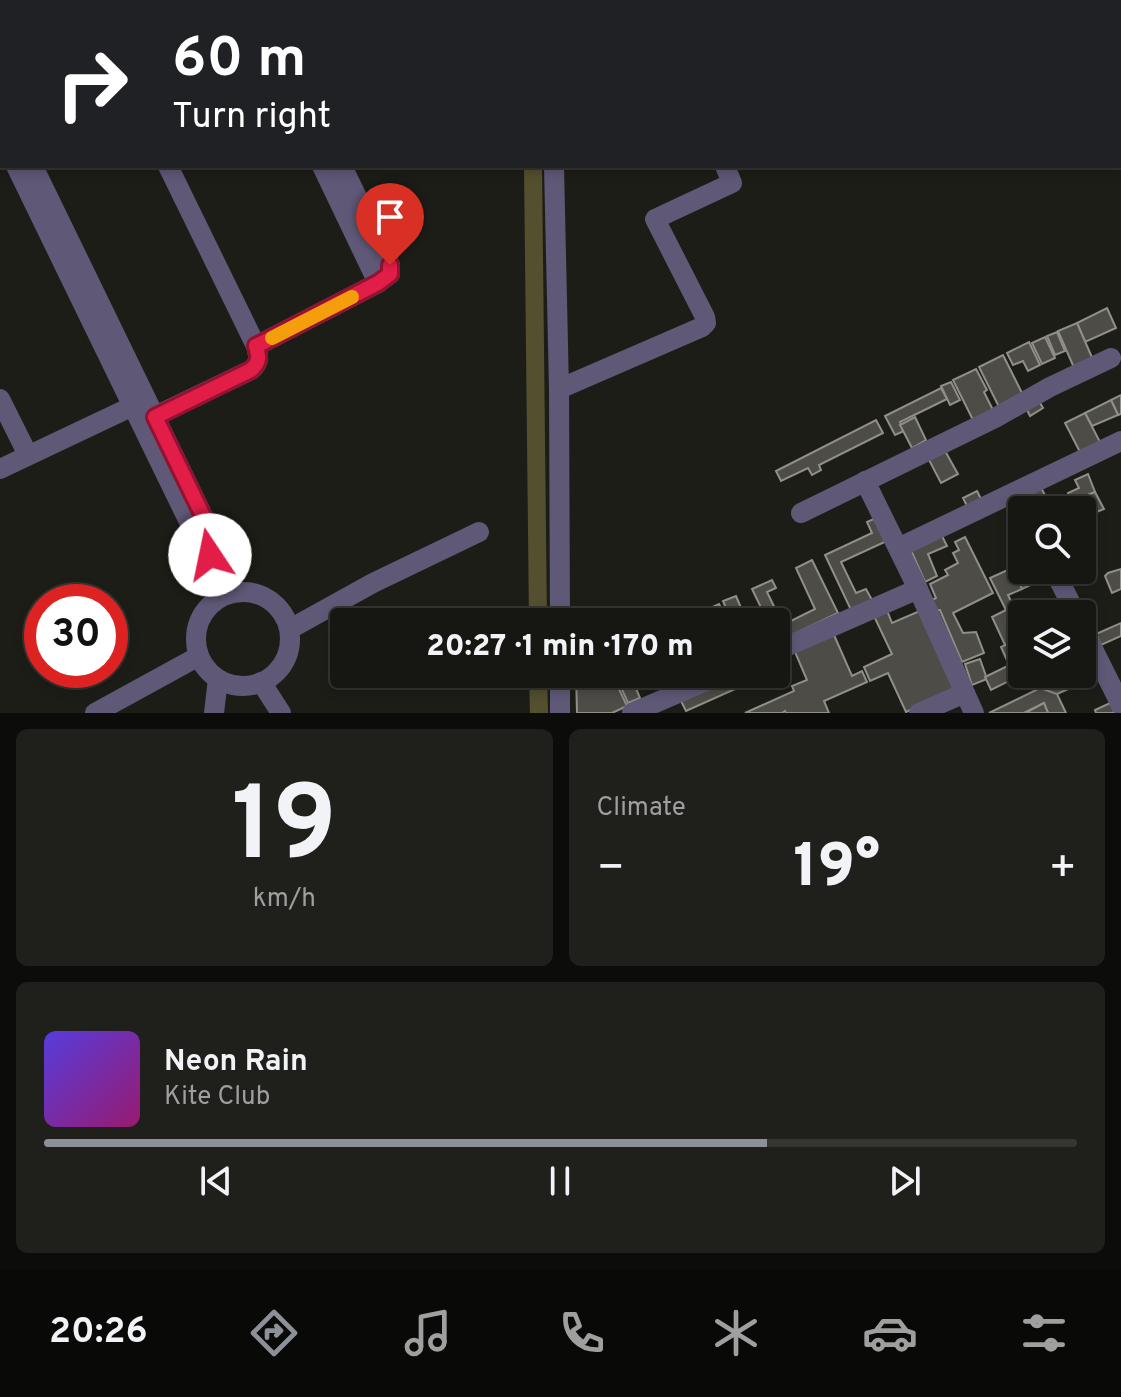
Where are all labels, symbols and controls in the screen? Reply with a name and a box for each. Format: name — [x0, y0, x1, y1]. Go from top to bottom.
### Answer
text: 60 m — [172, 26, 306, 96]
icon: right — [40, 32, 144, 136]
text: Turn right — [172, 95, 331, 141]
pin — [356, 183, 424, 265]
icon: arrive — [368, 195, 412, 239]
map controls — [1008, 496, 1096, 688]
button: search — [1008, 496, 1096, 584]
position arrow — [168, 513, 252, 597]
speed limit sign: 30 — [24, 584, 128, 688]
button: layers — [1008, 600, 1096, 688]
text: 20:27 · 1 min · 170 m — [426, 629, 694, 666]
text: 19 — [231, 765, 337, 897]
text: Climate — [597, 792, 686, 825]
text: 19° — [793, 832, 880, 908]
text: − — [597, 842, 625, 898]
text: + — [1049, 842, 1077, 898]
text: km/h — [253, 883, 316, 916]
text: Neon Rain — [164, 1044, 308, 1081]
text: Kite Club — [164, 1081, 270, 1114]
icon: previous — [194, 1159, 238, 1203]
icon: pause — [538, 1159, 582, 1203]
icon: next — [883, 1159, 927, 1203]
icon: directions — [246, 1305, 302, 1361]
icon: music — [400, 1305, 456, 1361]
icon: phone — [554, 1305, 610, 1361]
icon: climate — [708, 1305, 764, 1361]
icon: car — [862, 1305, 918, 1361]
icon: filters — [1016, 1305, 1072, 1361]
text: 20:26 — [49, 1310, 148, 1356]

